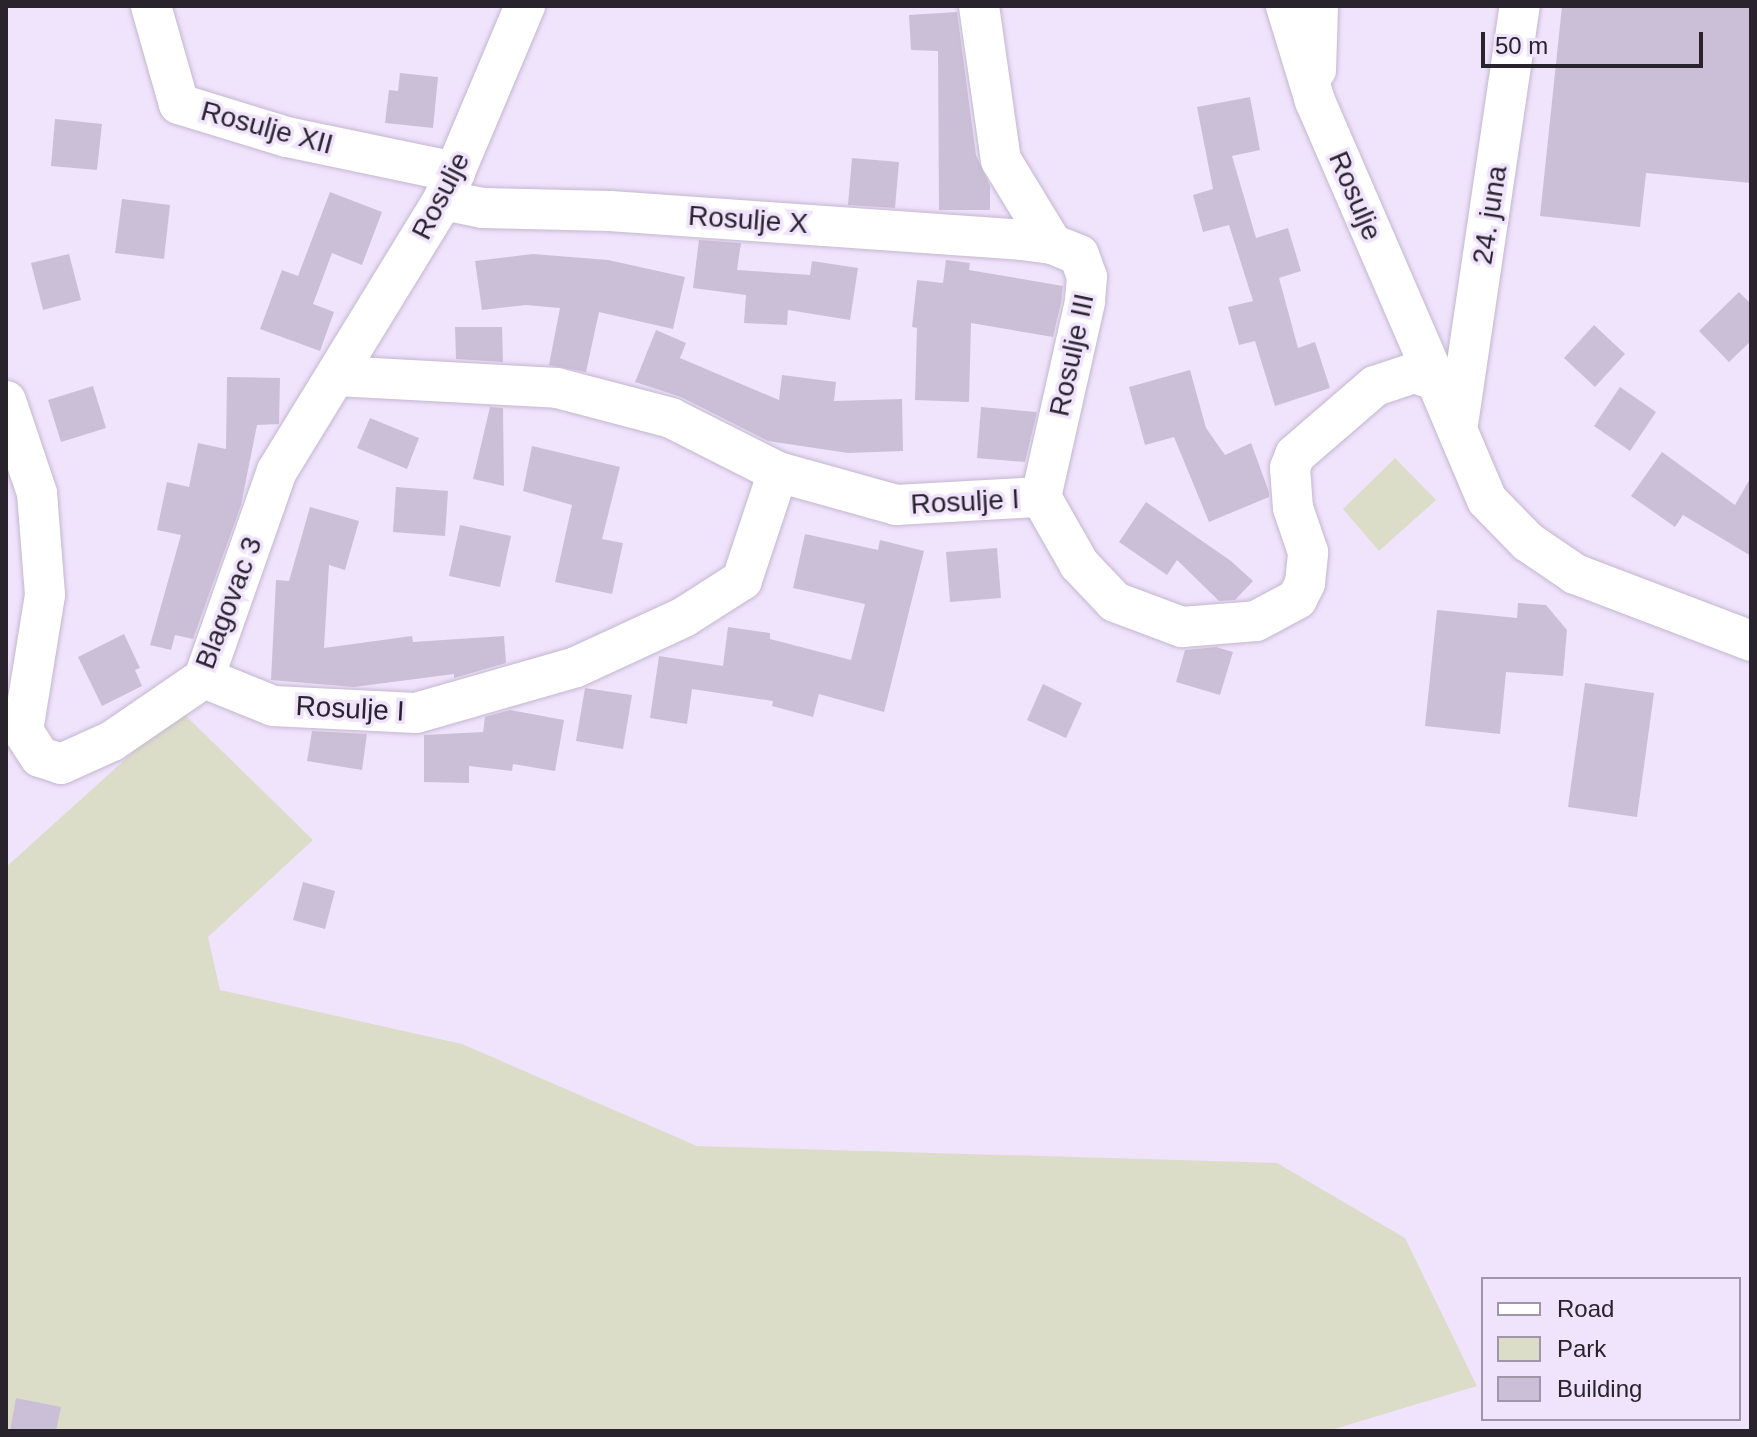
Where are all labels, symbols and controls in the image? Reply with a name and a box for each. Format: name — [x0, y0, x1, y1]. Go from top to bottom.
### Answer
scale bar — [1485, 16, 1707, 66]
text: 50 m — [1495, 32, 1548, 59]
street label: Rosulje XII — [197, 94, 337, 162]
street label: Rosulje — [1321, 146, 1389, 246]
street label: Rosulje — [405, 147, 477, 245]
street label: 24. juna — [1466, 163, 1514, 267]
street label: Rosulje X — [687, 199, 809, 241]
street label: Rosulje III — [1043, 291, 1101, 419]
street label: Rosulje I — [910, 482, 1020, 522]
street label: Blagovac 3 — [188, 532, 270, 674]
street label: Rosulje I — [295, 689, 405, 729]
legend — [1481, 1277, 1741, 1421]
text: Road — [1557, 1295, 1614, 1322]
text: Park — [1557, 1335, 1606, 1362]
text: Building — [1557, 1375, 1642, 1402]

